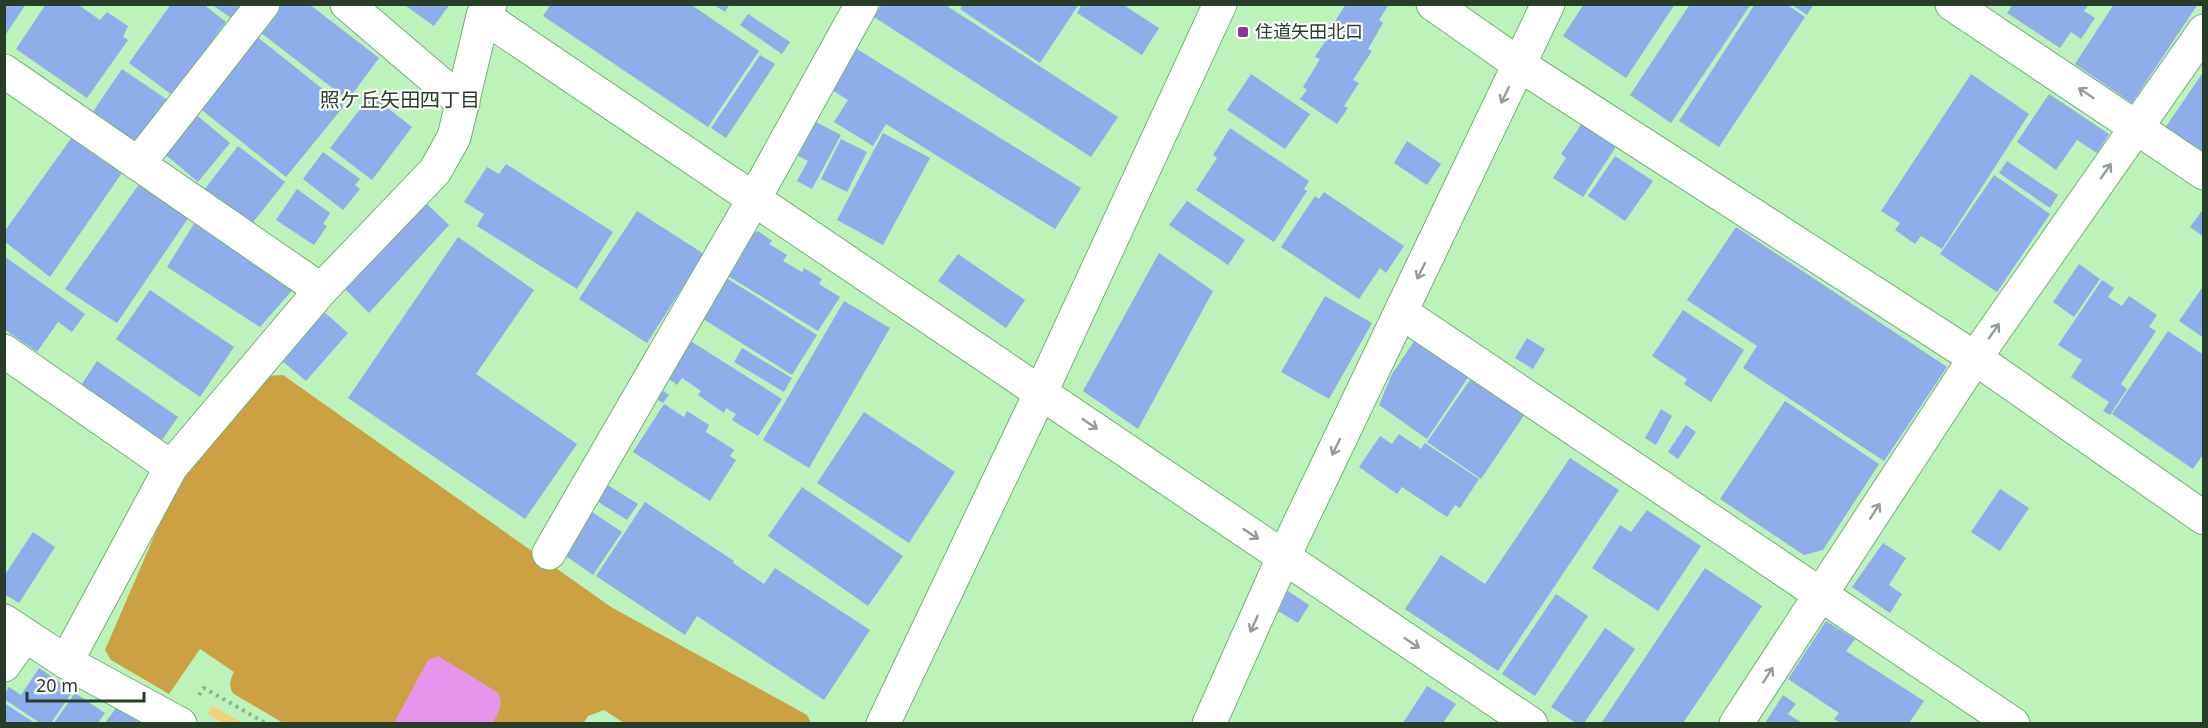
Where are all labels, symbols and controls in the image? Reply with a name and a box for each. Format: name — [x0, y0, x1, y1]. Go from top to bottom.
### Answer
place label: 住道矢田北口 — [1255, 19, 1363, 43]
marker: 住道矢田北口 — [1236, 25, 1250, 39]
district label: 照ケ丘矢田四丁目 — [320, 86, 480, 113]
one-way arrow — [1499, 86, 1510, 104]
one-way arrow — [2077, 87, 2094, 100]
one-way arrow — [2100, 164, 2112, 180]
one-way arrow — [1414, 262, 1426, 280]
one-way arrow — [1988, 323, 2000, 340]
one-way arrow — [1081, 418, 1097, 430]
one-way arrow — [1330, 438, 1342, 456]
one-way arrow — [1869, 504, 1881, 520]
one-way arrow — [1242, 528, 1259, 540]
one-way arrow — [1247, 614, 1259, 632]
one-way arrow — [1404, 637, 1420, 649]
scale bar — [27, 665, 144, 703]
one-way arrow — [1762, 667, 1774, 683]
text: 20 m — [36, 673, 78, 697]

